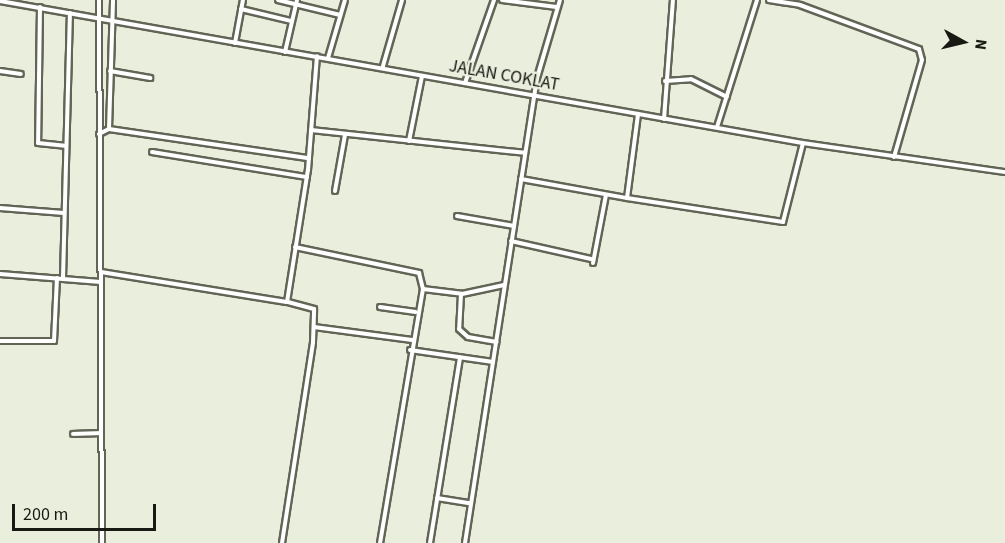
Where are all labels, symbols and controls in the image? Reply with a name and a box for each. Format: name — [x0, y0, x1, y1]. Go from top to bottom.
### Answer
north arrow — [933, 12, 993, 72]
text: N — [969, 38, 992, 51]
street label: JALAN COKLAT — [447, 56, 561, 96]
scale bar — [15, 492, 159, 530]
text: 200 m — [23, 502, 68, 527]

